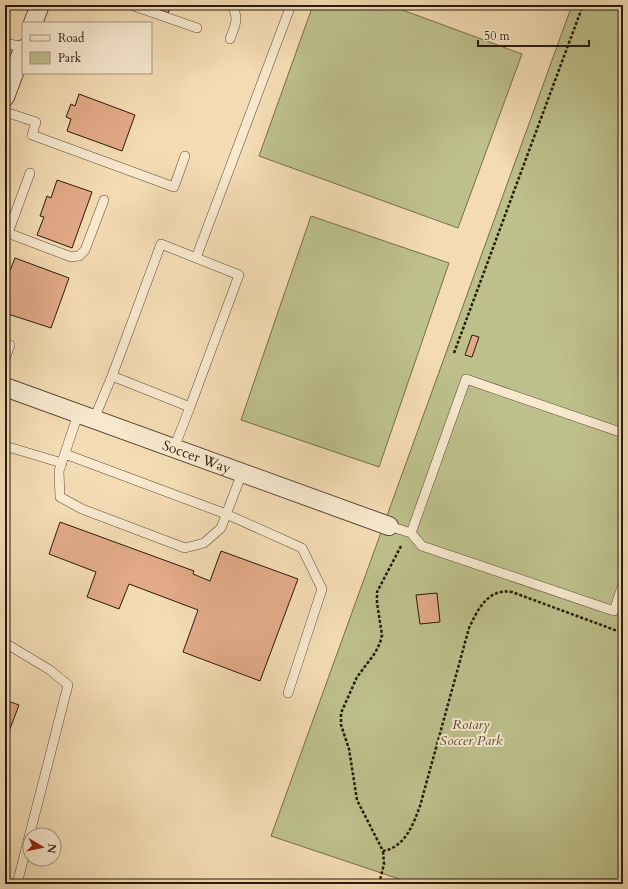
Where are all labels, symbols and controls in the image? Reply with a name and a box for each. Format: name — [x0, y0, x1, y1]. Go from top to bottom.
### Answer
legend — [22, 22, 152, 74]
scale bar — [478, 22, 589, 48]
text: 50 m — [484, 28, 511, 44]
text: Road — [58, 30, 85, 46]
text: Park — [58, 50, 82, 66]
street label: Soccer Way — [160, 435, 234, 478]
park label: Rotary Soccer Park — [439, 715, 503, 750]
north arrow — [22, 827, 62, 867]
text: N — [43, 843, 60, 855]

